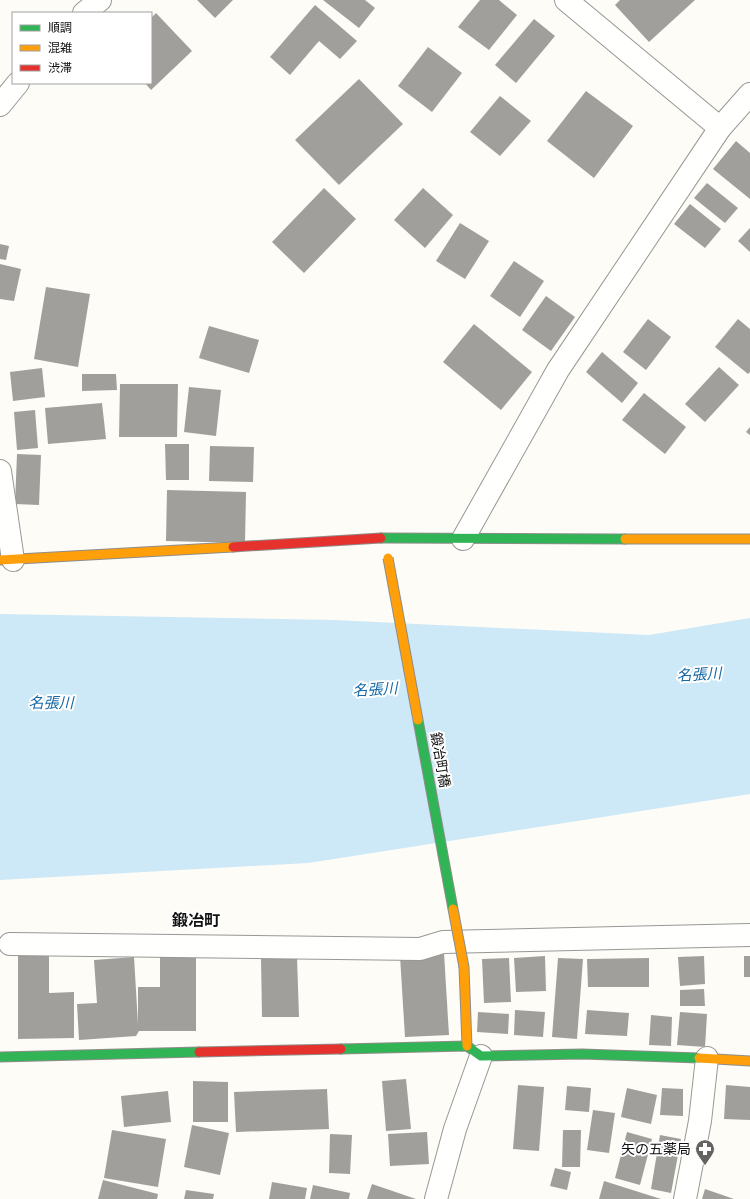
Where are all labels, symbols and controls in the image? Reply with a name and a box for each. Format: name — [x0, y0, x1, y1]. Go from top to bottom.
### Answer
legend — [12, 12, 152, 84]
text: 順調 — [48, 19, 72, 38]
text: 混雑 — [48, 39, 72, 58]
text: 渋滞 — [48, 59, 72, 78]
water label: 名張川 — [676, 662, 724, 688]
water label: 名張川 — [352, 677, 400, 703]
water label: 名張川 — [28, 692, 75, 715]
street label: 鍛冶町橋 — [425, 731, 455, 789]
district label: 鍛冶町 — [171, 909, 220, 933]
pharmacy icon: 矢の五薬局 — [694, 1138, 716, 1166]
place label: 矢の五薬局 — [621, 1139, 691, 1160]

